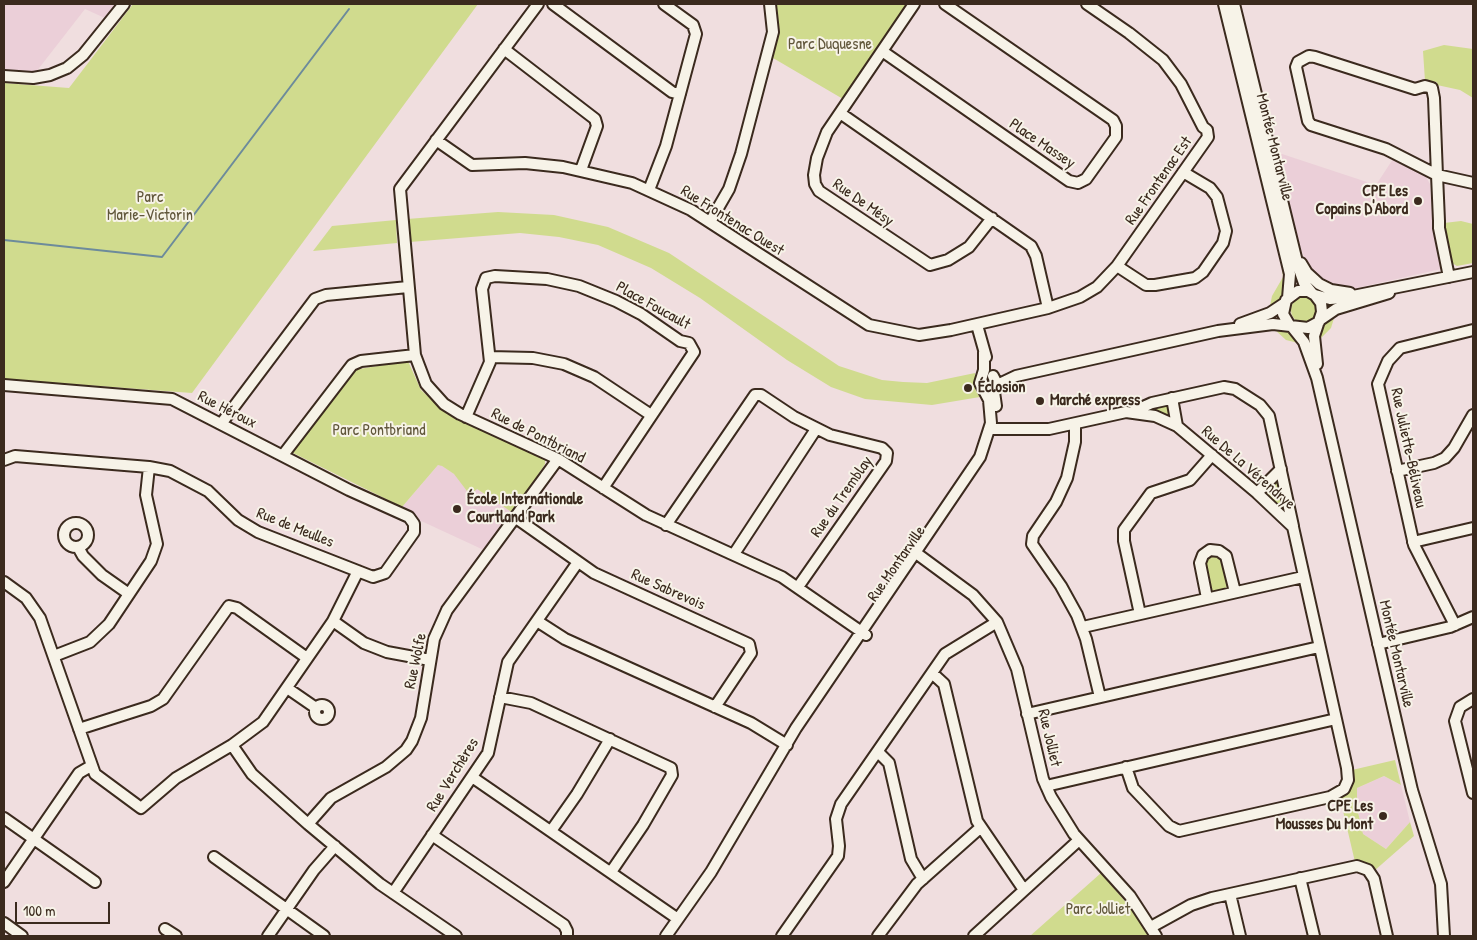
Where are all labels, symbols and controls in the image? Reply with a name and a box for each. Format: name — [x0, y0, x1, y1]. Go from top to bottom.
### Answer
park label: Parc Duquesne — [788, 35, 872, 55]
street label: Montée Montarville — [1251, 92, 1297, 202]
street label: Place Massey — [1005, 115, 1079, 173]
street label: Rue Frontenac Est — [1121, 133, 1197, 229]
street label: Rue De Mésy — [829, 175, 897, 231]
street label: Rue Frontenac Ouest — [677, 182, 787, 260]
place label: CPE Les Copains D'Abord — [1316, 182, 1408, 220]
park label: Parc Marie-Victorin — [107, 188, 193, 226]
marker: CPE Les Copains D'Abord — [1412, 195, 1424, 207]
street label: Place Foucault — [613, 278, 693, 334]
place label: Éclosion — [978, 378, 1025, 398]
marker: Éclosion — [962, 382, 974, 394]
street label: Rue Juliette-Béliveau — [1386, 386, 1430, 510]
street label: Rue Héroux — [194, 387, 260, 433]
place label: Marché express — [1050, 391, 1140, 411]
marker: Marché express — [1034, 395, 1046, 407]
street label: Rue de Pontbriand — [488, 404, 588, 468]
park label: Parc Pontbriand — [333, 421, 425, 441]
street label: Rue De La Vérendrye — [1197, 422, 1299, 514]
street label: Rue du Tremblay — [807, 453, 877, 541]
place label: École Internationale Courtland Park — [467, 490, 583, 528]
marker: École Internationale Courtland Park — [451, 503, 463, 515]
street label: Rue de Meulles — [254, 504, 336, 552]
street label: Rue Montarville — [864, 522, 930, 606]
street label: Rue Sabrevois — [628, 565, 708, 615]
street label: Montée Montarville — [1374, 598, 1418, 710]
street label: Rue Wolfe — [401, 631, 431, 691]
street label: Rue Jolliet — [1033, 707, 1065, 769]
street label: Rue Verchères — [423, 735, 483, 815]
place label: CPE Les Mousses Du Mont — [1276, 797, 1373, 835]
marker: CPE Les Mousses Du Mont — [1377, 810, 1389, 822]
scale bar — [18, 892, 112, 924]
text: 100 m — [23, 900, 56, 921]
park label: Parc Jolliet — [1066, 900, 1130, 920]

